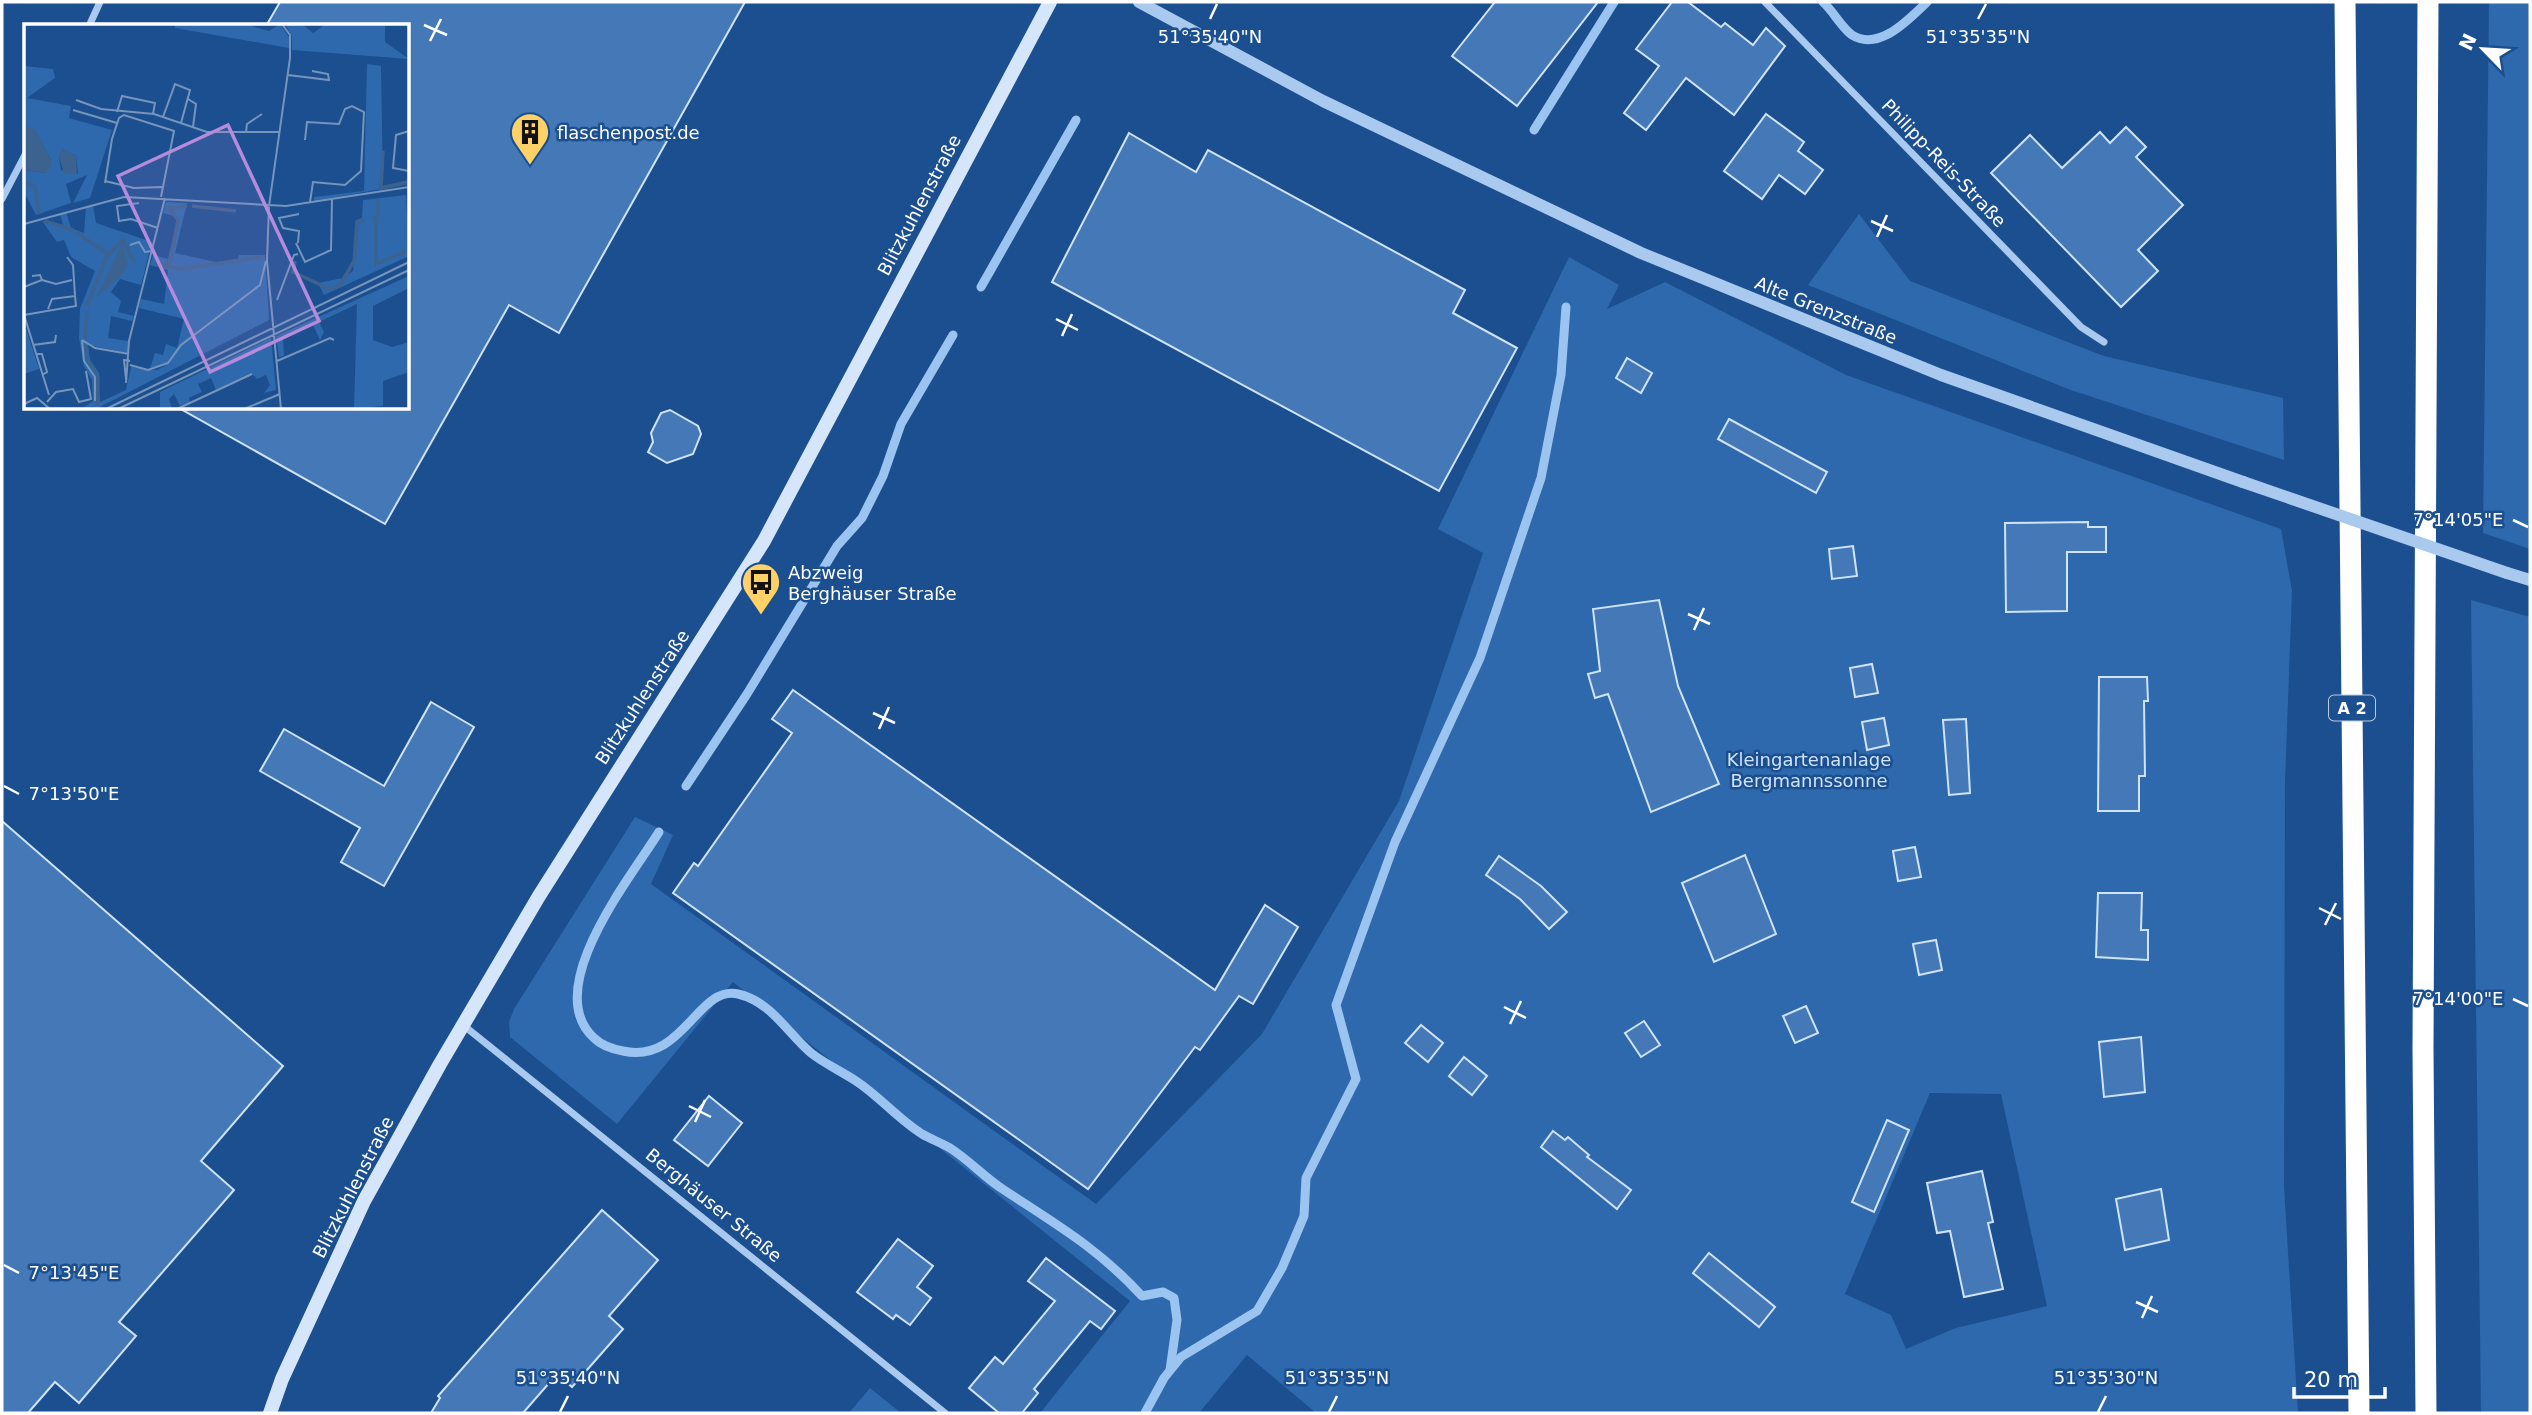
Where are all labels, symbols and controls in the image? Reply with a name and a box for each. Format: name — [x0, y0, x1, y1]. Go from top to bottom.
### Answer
north arrow — [2448, 14, 2518, 84]
inset map — [24, 24, 410, 410]
text: 51°35'40"N — [1158, 26, 1262, 47]
text: 51°35'35"N — [1926, 26, 2030, 47]
text: N — [2454, 30, 2481, 54]
street label: Philipp-Reis-Straße — [1878, 95, 2010, 231]
building icon: flaschenpost.de — [509, 111, 551, 166]
place label: flaschenpost.de — [557, 122, 700, 143]
street label: Blitzkuhlenstraße — [873, 131, 965, 279]
street label: Alte Grenzstraße — [1752, 272, 1900, 348]
text: 7°14'05"E — [2413, 509, 2503, 530]
bus stop icon: Abzweig Berghäuser Straße — [740, 561, 782, 616]
place label: Abzweig Berghäuser Straße — [788, 562, 957, 604]
street label: Blitzkuhlenstraße — [591, 626, 693, 768]
road number: A 2 — [2329, 695, 2375, 720]
park label: Kleingartenanlage Bergmannssonne — [1727, 749, 1891, 791]
text: 7°13'50"E — [29, 783, 119, 804]
text: 7°14'00"E — [2413, 988, 2503, 1009]
street label: Blitzkuhlenstraße — [308, 1113, 398, 1261]
street label: Berghäuser Straße — [642, 1144, 786, 1266]
text: 7°13'45"E — [29, 1262, 119, 1283]
scale bar — [2294, 1356, 2385, 1400]
text: 51°35'40"N — [516, 1367, 620, 1388]
text: 51°35'35"N — [1285, 1367, 1389, 1388]
text: 51°35'30"N — [2054, 1367, 2158, 1388]
text: 20 m — [2304, 1368, 2358, 1392]

